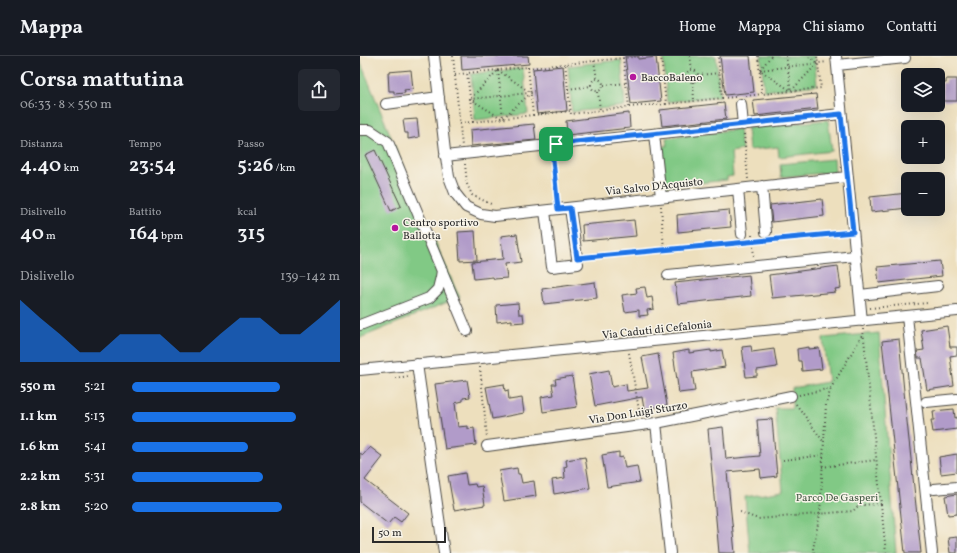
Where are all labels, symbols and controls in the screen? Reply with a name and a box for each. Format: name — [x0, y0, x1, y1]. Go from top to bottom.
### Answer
text: Mappa — [20, 15, 83, 41]
text: Home — [679, 18, 716, 37]
text: Mappa — [738, 18, 781, 37]
text: Chi siamo — [803, 18, 864, 37]
text: Contatti — [886, 18, 937, 37]
text: Corsa mattutina — [20, 65, 184, 96]
map controls — [901, 68, 945, 216]
button: layers — [901, 68, 945, 112]
button: share — [298, 69, 340, 111]
place label: BaccoBaleno — [641, 71, 702, 86]
marker: BaccoBaleno — [628, 72, 638, 82]
text: 06:33 · 8 × 550 m — [20, 96, 112, 114]
button: + — [901, 120, 945, 164]
pin — [539, 127, 573, 161]
icon: arrive — [545, 133, 567, 155]
text: Distanza — [20, 137, 63, 152]
text: Tempo — [129, 137, 161, 152]
text: Passo — [237, 137, 264, 152]
text: 4.40 — [20, 152, 61, 180]
text: 23:54 — [129, 152, 176, 180]
text: 5:26 — [237, 152, 273, 180]
text: km — [61, 161, 79, 176]
text: /km — [273, 161, 295, 176]
button: − — [901, 172, 945, 216]
street label: Via Salvo D'Acquisto — [605, 175, 704, 200]
text: Dislivello — [20, 205, 66, 220]
text: Battito — [129, 205, 161, 220]
text: kcal — [237, 205, 257, 220]
place label: Centro sportivo Ballotta — [403, 216, 479, 244]
text: 40 — [20, 220, 44, 248]
text: 164 — [129, 220, 159, 248]
text: 315 — [237, 220, 265, 248]
marker: Centro sportivo Ballotta — [390, 223, 400, 233]
text: m — [44, 229, 56, 244]
text: bpm — [159, 229, 183, 244]
text: Dislivello — [20, 268, 74, 286]
text: 139–142 m — [280, 268, 340, 286]
street label: Via Caduti di Cefalonia — [602, 317, 713, 344]
text: 550 m — [20, 378, 56, 396]
text: 5:21 — [84, 378, 105, 396]
street label: Via Don Luigi Sturzo — [588, 398, 689, 429]
text: 1.1 km — [20, 408, 57, 426]
text: 5:13 — [84, 408, 105, 426]
text: 1.6 km — [20, 438, 59, 456]
text: 5:41 — [84, 438, 106, 456]
text: 2.2 km — [20, 468, 60, 486]
text: 5:31 — [84, 468, 105, 486]
park label: Parco De Gasperi — [796, 491, 878, 506]
text: 2.8 km — [20, 498, 61, 516]
text: 5:20 — [84, 498, 108, 516]
scale bar — [372, 525, 446, 544]
text: 50 m — [378, 526, 402, 541]

